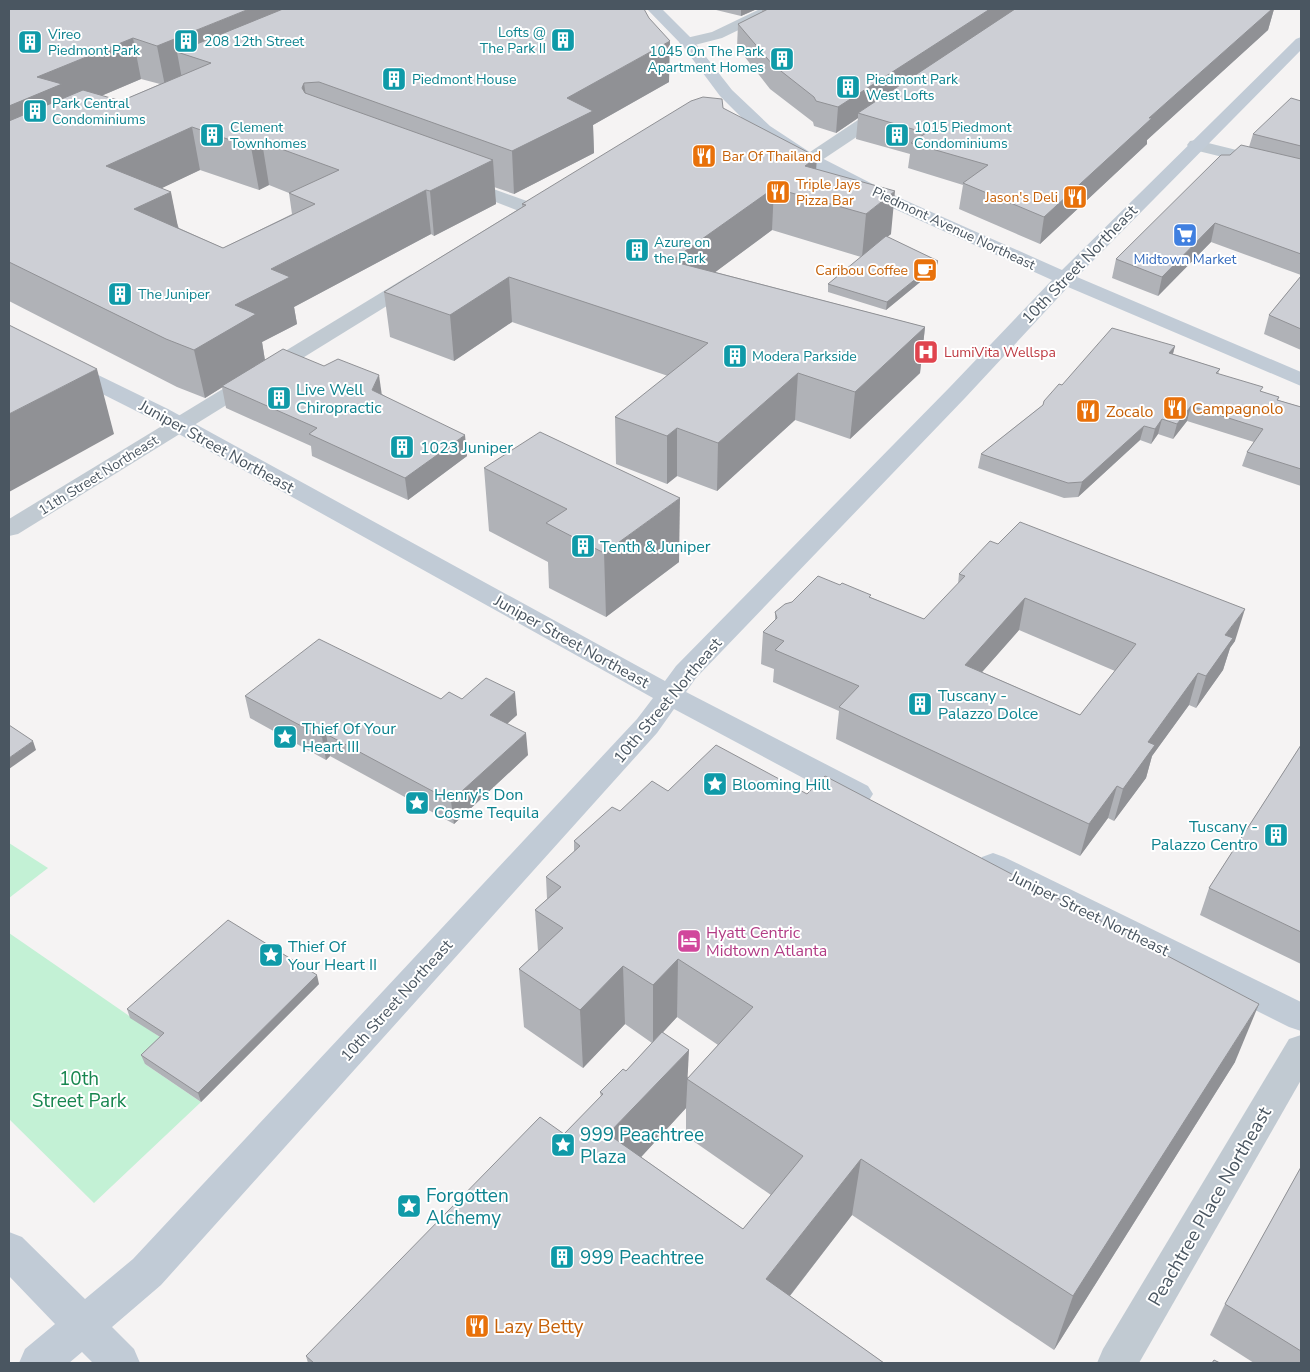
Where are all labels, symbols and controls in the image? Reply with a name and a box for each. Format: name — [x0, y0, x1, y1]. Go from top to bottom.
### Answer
place label: Lofts @ The Park II — [480, 23, 546, 58]
place label: Vireo Piedmont Park — [47, 25, 141, 60]
building icon: Lofts @ The Park II — [550, 27, 576, 53]
building icon: 208 12th Street — [173, 28, 199, 54]
building icon: Vireo Piedmont Park — [17, 29, 43, 55]
place label: 208 12th Street — [204, 32, 304, 51]
place label: 1045 On The Park Apartment Homes — [647, 42, 765, 77]
building icon: 1045 On The Park Apartment Homes — [769, 46, 795, 72]
building icon: Piedmont House — [381, 66, 407, 92]
place label: Piedmont House — [412, 70, 516, 89]
place label: Piedmont Park West Lofts — [866, 70, 959, 105]
building icon: Piedmont Park West Lofts — [835, 74, 861, 100]
place label: Park Central Condominiums — [52, 94, 146, 129]
building icon: Park Central Condominiums — [22, 98, 48, 124]
place label: Clement Townhomes — [230, 118, 307, 153]
place label: 1015 Piedmont Condominiums — [914, 118, 1012, 153]
building icon: Clement Townhomes — [199, 122, 225, 148]
building icon: 1015 Piedmont Condominiums — [884, 122, 910, 148]
restaurant icon: Bar Of Thailand — [691, 143, 717, 169]
place label: Bar Of Thailand — [722, 147, 821, 166]
place label: Triple Jays Pizza Bar — [796, 175, 861, 210]
restaurant icon: Triple Jays Pizza Bar — [765, 179, 791, 205]
street label: Piedmont Avenue Northeast — [869, 182, 1039, 275]
restaurant icon: Jason's Deli — [1062, 184, 1088, 210]
place label: Jason's Deli — [984, 188, 1058, 207]
street label: 10th Street Northeast — [1017, 200, 1143, 329]
supermarket icon: Midtown Market — [1172, 222, 1198, 248]
place label: Azure on the Park — [654, 233, 710, 268]
building icon: Azure on the Park — [624, 237, 650, 263]
place label: Midtown Market — [1134, 250, 1236, 269]
cafe icon: Caribou Coffee — [912, 257, 938, 283]
place label: Caribou Coffee — [815, 261, 908, 280]
building icon: The Juniper — [107, 281, 133, 307]
place label: The Juniper — [138, 285, 210, 304]
hospital icon: LumiVita Wellspa — [913, 339, 939, 365]
building icon: Modera Parkside — [722, 343, 748, 369]
place label: LumiVita Wellspa — [944, 343, 1056, 362]
place label: Modera Parkside — [752, 347, 857, 366]
place label: Live Well Chiropractic — [296, 379, 382, 419]
building icon: Live Well Chiropractic — [266, 385, 292, 411]
street label: Juniper Street Northeast — [134, 395, 298, 499]
restaurant icon: Campagnolo — [1162, 395, 1188, 421]
restaurant icon: Zocalo — [1075, 398, 1101, 424]
place label: Campagnolo — [1192, 398, 1284, 420]
place label: Zocalo — [1106, 401, 1154, 423]
street label: 11th Street Northeast — [35, 431, 162, 520]
building icon: 1023 Juniper — [389, 434, 415, 460]
place label: 1023 Juniper — [420, 437, 513, 459]
building icon: Tenth & Juniper — [570, 533, 596, 559]
place label: Tenth & Juniper — [600, 536, 711, 558]
street label: Juniper Street Northeast — [489, 590, 653, 694]
street label: 10th Street Northeast — [609, 633, 727, 768]
place label: Tuscany - Palazzo Dolce — [938, 685, 1038, 725]
building icon: Tuscany - Palazzo Dolce — [907, 691, 933, 717]
place label: Thief Of Your Heart III — [302, 718, 396, 758]
place icon: Thief Of Your Heart III — [272, 724, 298, 750]
place icon: Blooming Hill — [702, 771, 728, 797]
place label: Blooming Hill — [732, 774, 831, 796]
place label: Henry's Don Cosme Tequila — [434, 784, 539, 824]
place icon: Henry's Don Cosme Tequila — [404, 790, 430, 816]
place label: Tuscany - Palazzo Centro — [1151, 816, 1258, 856]
building icon: Tuscany - Palazzo Centro — [1263, 822, 1289, 848]
street label: Juniper Street Northeast — [1006, 865, 1173, 962]
place label: Hyatt Centric Midtown Atlanta — [706, 922, 827, 962]
hotel icon: Hyatt Centric Midtown Atlanta — [676, 928, 702, 954]
street label: 10th Street Northeast — [336, 934, 458, 1067]
place label: Thief Of Your Heart II — [287, 936, 377, 976]
place icon: Thief Of Your Heart II — [258, 942, 284, 968]
park label: 10th Street Park — [32, 1066, 127, 1114]
street label: Peachtree Place Northeast — [1142, 1102, 1278, 1311]
place label: 999 Peachtree Plaza — [580, 1122, 704, 1170]
place icon: 999 Peachtree Plaza — [550, 1132, 576, 1158]
place label: Forgotten Alchemy — [426, 1183, 509, 1231]
place icon: Forgotten Alchemy — [396, 1193, 422, 1219]
building icon: 999 Peachtree — [549, 1244, 575, 1270]
place label: 999 Peachtree — [580, 1245, 704, 1271]
restaurant icon: Lazy Betty — [464, 1313, 490, 1339]
place label: Lazy Betty — [494, 1314, 584, 1340]

